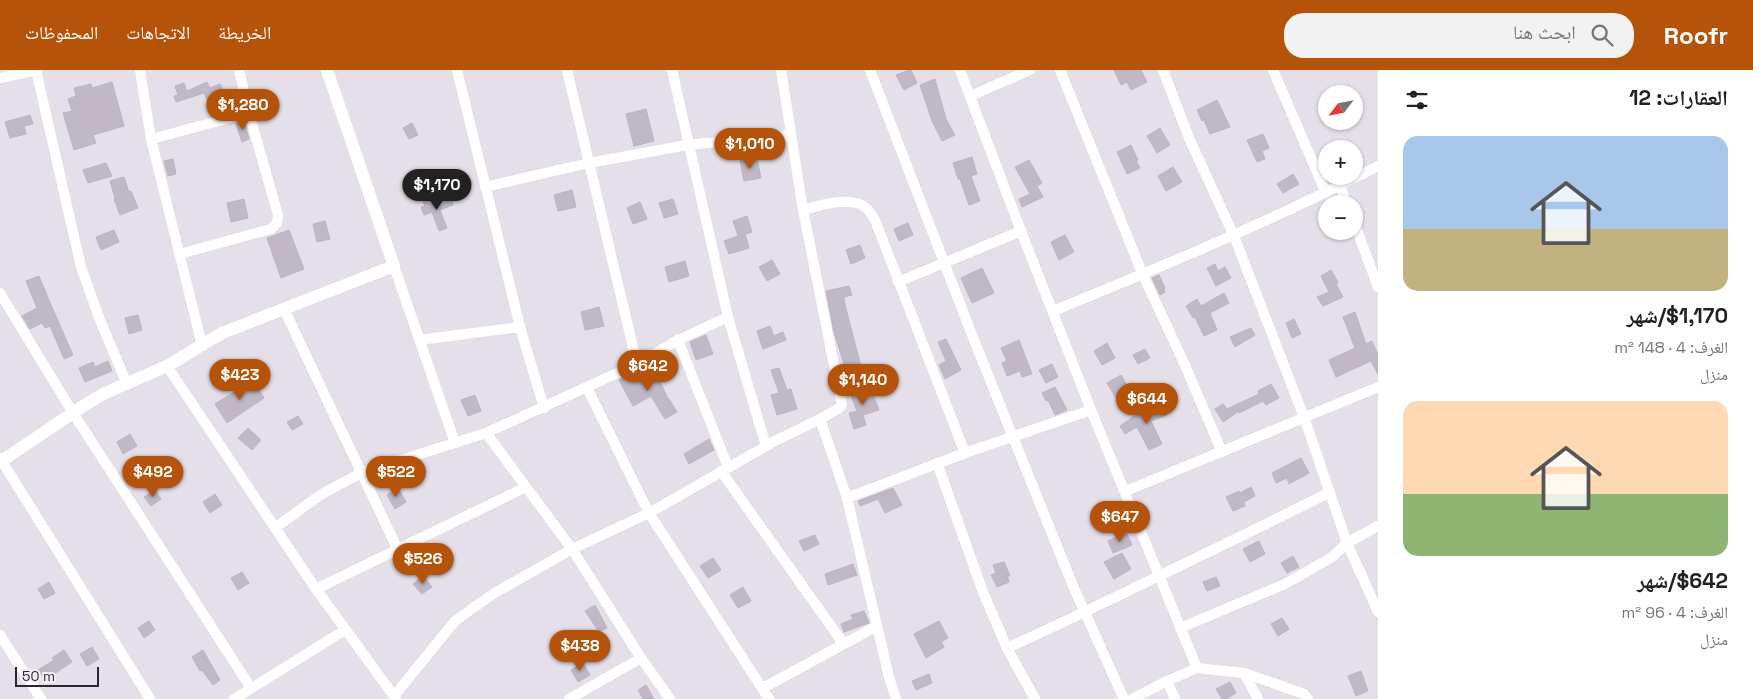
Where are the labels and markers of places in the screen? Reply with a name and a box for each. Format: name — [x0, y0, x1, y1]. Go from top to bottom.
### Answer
pin: $1,280 — [202, 88, 284, 131]
pin: $1,010 — [709, 128, 791, 170]
pin: $1,170 — [396, 168, 478, 211]
pin: $642 — [618, 350, 678, 392]
pin: $423 — [210, 358, 270, 401]
pin: $1,140 — [822, 364, 904, 406]
pin: $644 — [1117, 382, 1177, 425]
pin: $492 — [123, 456, 183, 498]
pin: $522 — [366, 456, 426, 498]
pin: $647 — [1090, 500, 1150, 543]
pin: $526 — [393, 542, 453, 585]
pin: $438 — [550, 630, 610, 672]

